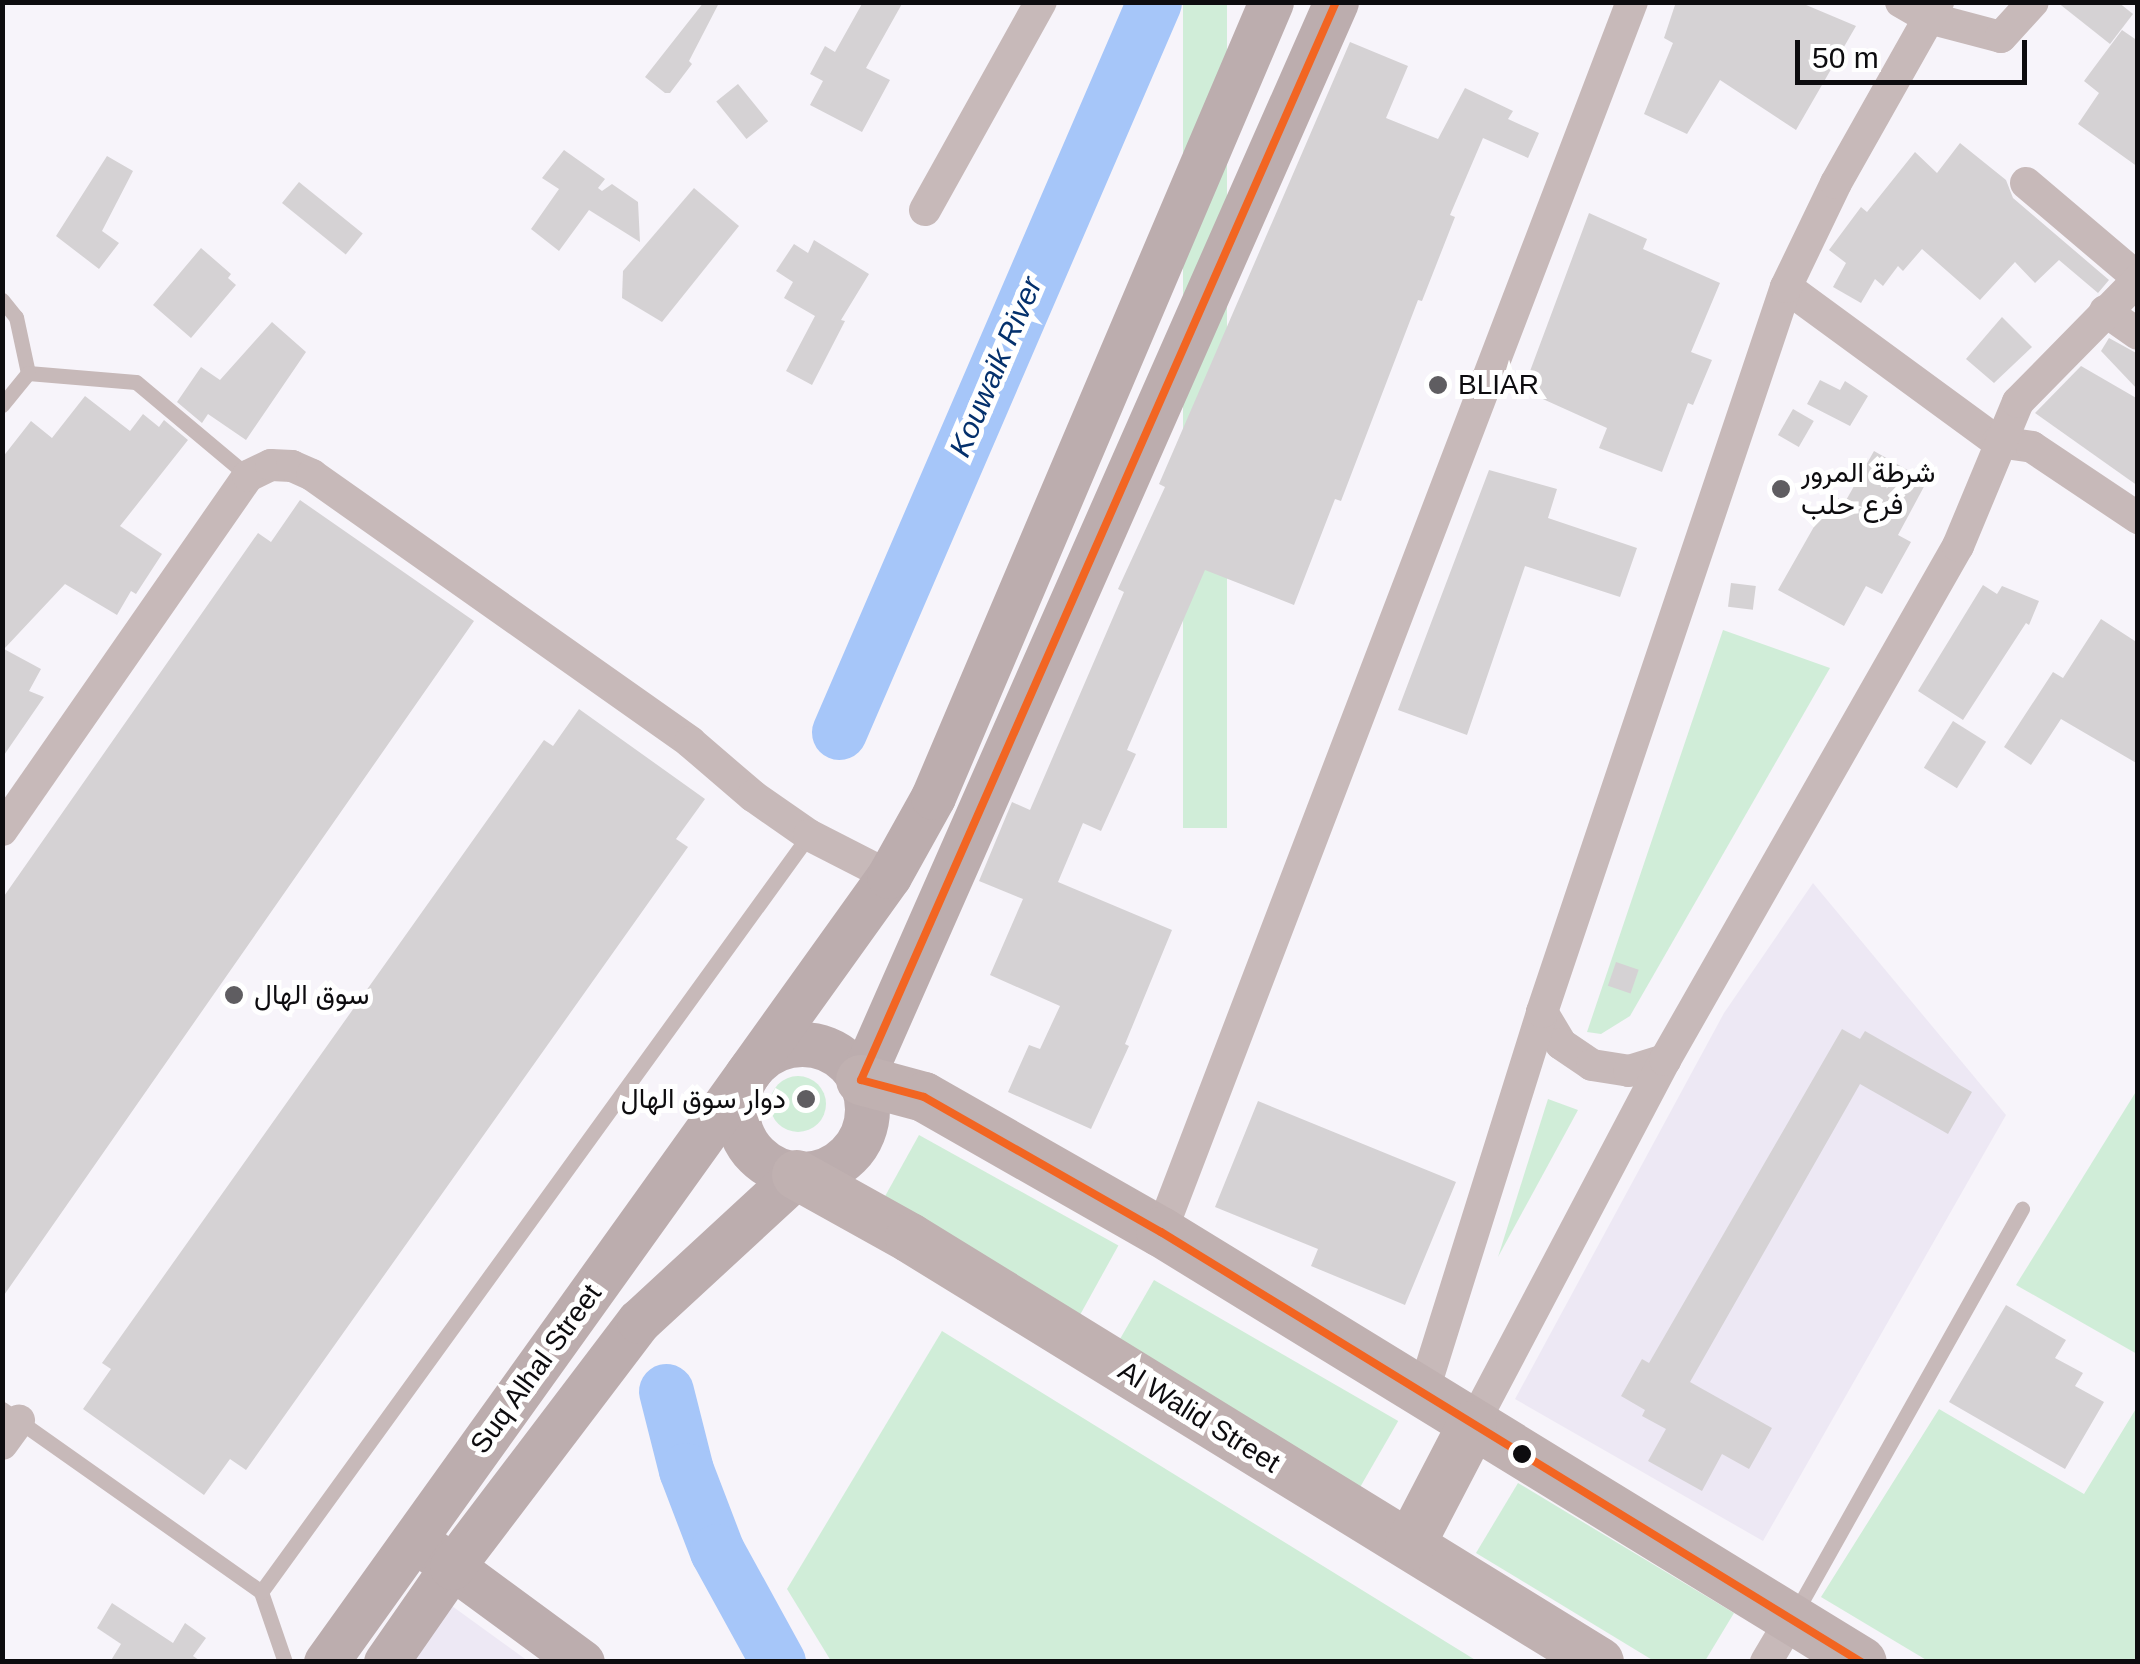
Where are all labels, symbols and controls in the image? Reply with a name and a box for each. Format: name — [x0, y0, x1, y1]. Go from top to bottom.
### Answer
scale bar — [1800, 20, 2032, 82]
text: 50 m — [1812, 41, 1879, 74]
water label: Kouwaik River — [942, 272, 1050, 462]
place label: BLIAR — [1458, 368, 1539, 402]
marker: BLIAR — [1427, 374, 1449, 396]
place label: شرطة المرور فرع حلب — [1801, 456, 1935, 522]
marker: شرطة المرور فرع حلب — [1770, 478, 1792, 500]
place label: سوق الهال — [254, 978, 369, 1012]
marker: سوق الهال — [223, 984, 245, 1006]
place label: دوار سوق الهال — [621, 1082, 786, 1116]
marker: دوار سوق الهال — [795, 1088, 817, 1110]
street label: Suq Alhal Street — [463, 1277, 609, 1461]
street label: Al Walid Street — [1112, 1354, 1286, 1480]
unlabelled marker — [1512, 1444, 1532, 1464]

